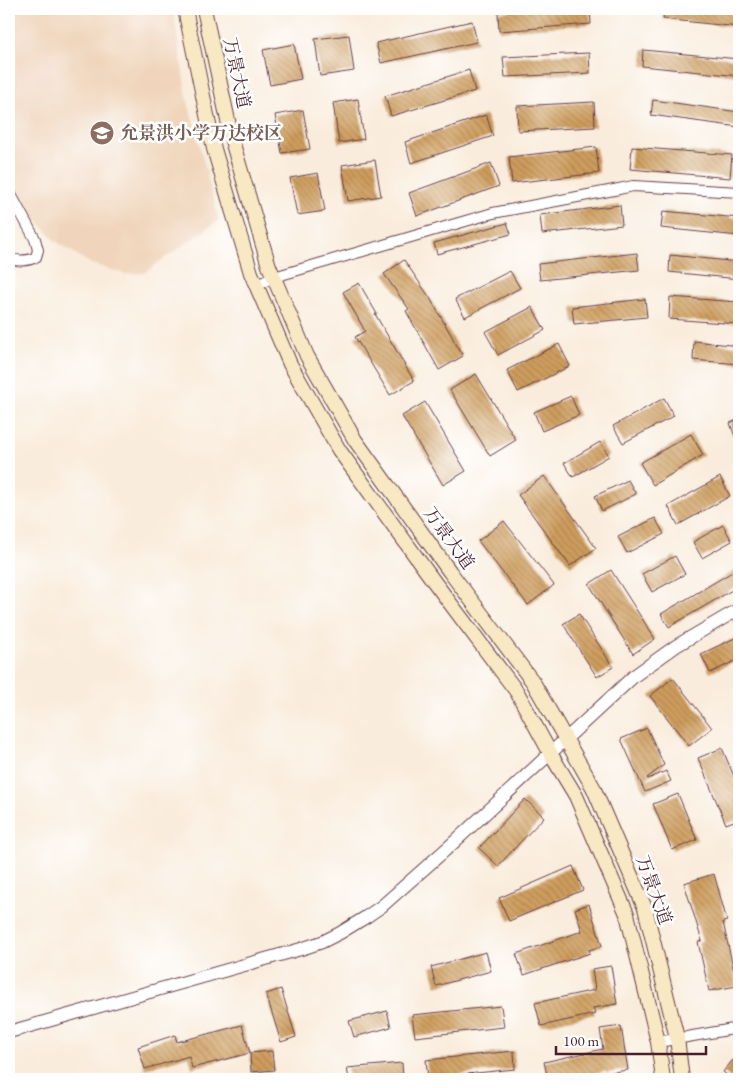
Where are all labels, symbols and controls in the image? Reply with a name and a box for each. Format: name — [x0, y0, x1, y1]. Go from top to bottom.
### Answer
street label: 万景大道 — [219, 35, 256, 111]
school or university icon: 允景洪小学万达校区 — [89, 120, 115, 146]
place label: 允景洪小学万达校区 — [120, 121, 282, 144]
street label: 万景大道 — [419, 502, 480, 574]
street label: 万景大道 — [631, 852, 678, 928]
scale bar — [556, 1023, 706, 1055]
text: 100 m — [563, 1031, 600, 1050]

